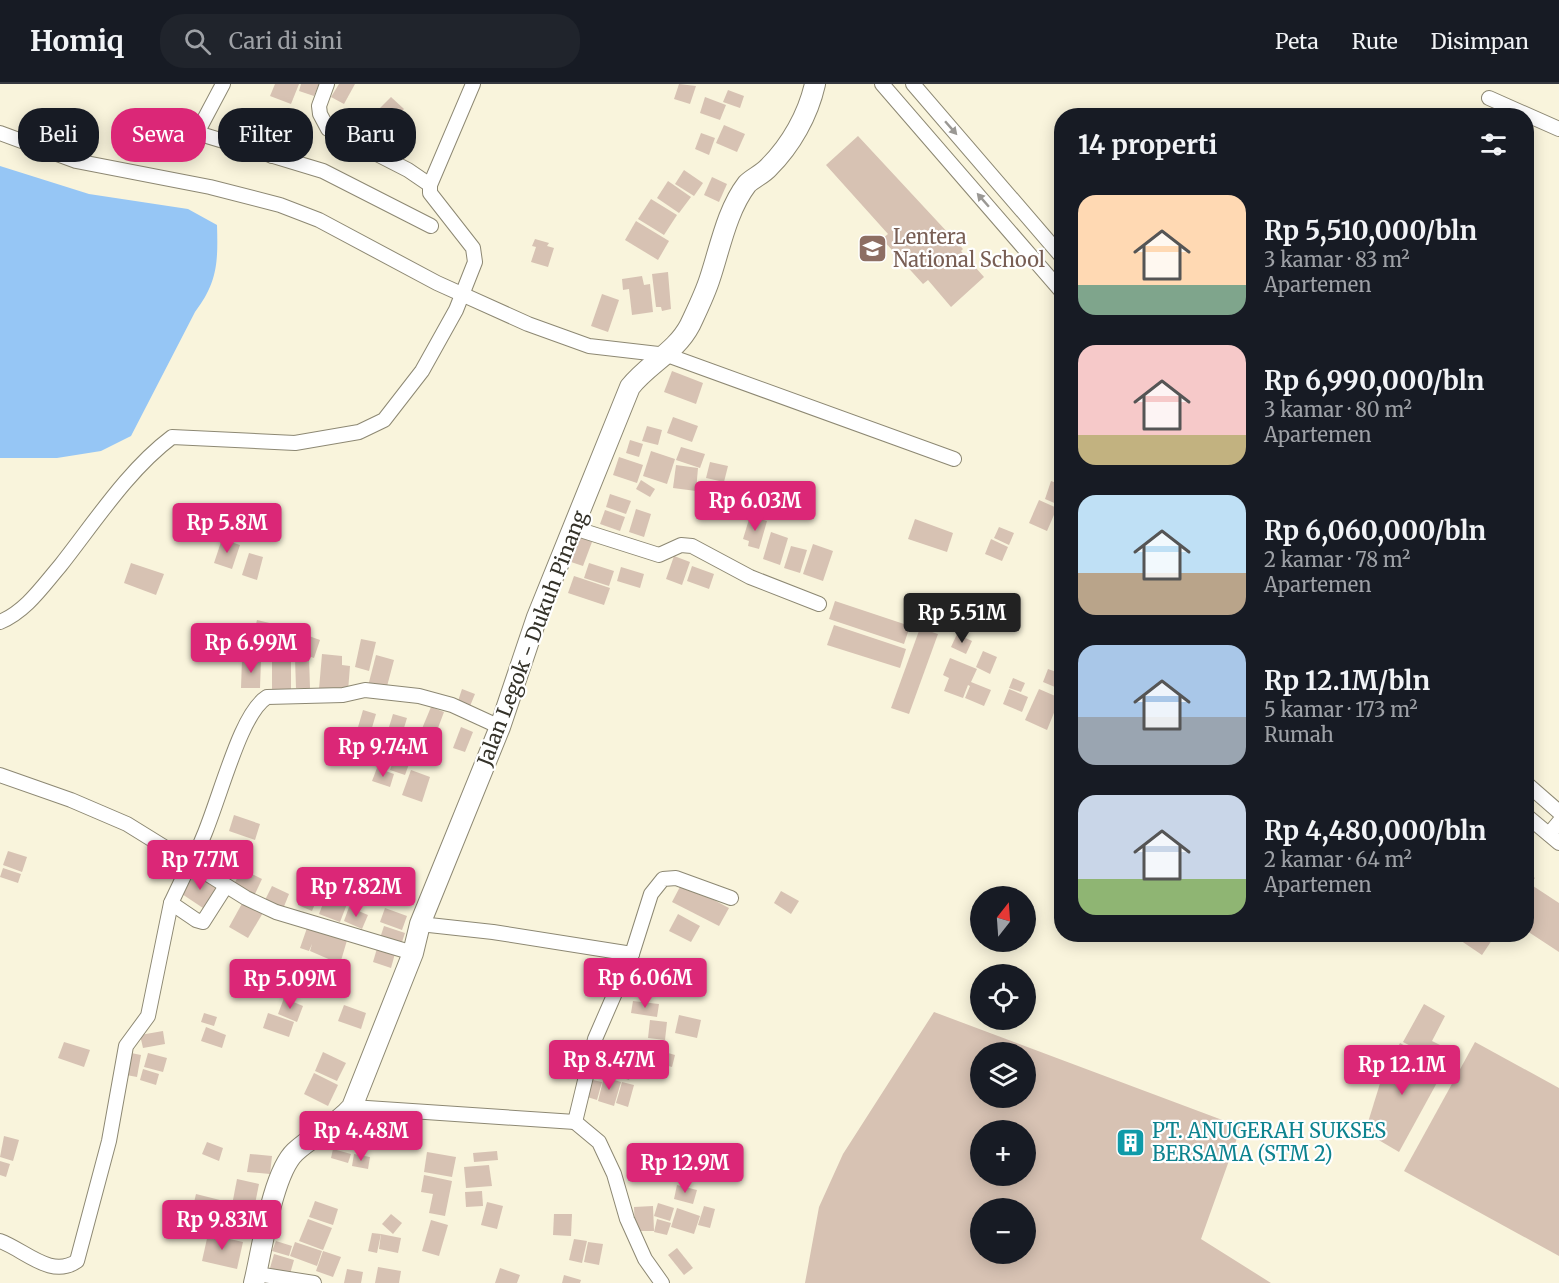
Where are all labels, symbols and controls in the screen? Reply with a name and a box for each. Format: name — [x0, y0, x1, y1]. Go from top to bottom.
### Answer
search box — [160, 14, 580, 68]
text: Homiq — [30, 23, 124, 59]
icon: search — [181, 25, 214, 58]
text: Cari di sini — [229, 27, 343, 55]
text: Peta — [1275, 28, 1319, 55]
text: Rute — [1352, 28, 1398, 55]
text: Disimpan — [1431, 28, 1529, 55]
chip: Beli — [18, 108, 99, 162]
chip: Sewa — [111, 108, 206, 162]
chip: Filter — [218, 108, 313, 162]
chip: Baru — [325, 108, 416, 162]
one-way arrow — [944, 120, 957, 135]
text: 14 properti — [1078, 128, 1218, 161]
icon: filters — [1477, 128, 1510, 161]
one-way arrow — [976, 192, 989, 208]
text: Rp 5,510,000/bln — [1264, 214, 1477, 247]
icon: home — [1126, 219, 1198, 291]
place label: Lentera National School — [893, 224, 1045, 272]
school or university icon: Lentera National School — [856, 232, 888, 264]
text: 3 kamar · 83 m² — [1264, 247, 1410, 272]
text: Apartemen — [1264, 272, 1371, 297]
text: Rp 6,990,000/bln — [1264, 364, 1484, 397]
icon: home — [1126, 369, 1198, 441]
text: 3 kamar · 80 m² — [1264, 397, 1412, 422]
text: Apartemen — [1264, 422, 1371, 447]
pin: Rp 6.03M — [693, 481, 817, 532]
text: Rp 6.03M — [709, 488, 801, 513]
pin: Rp 5.8M — [172, 503, 282, 554]
street label: Jalan Legok - Dukuh Pinang — [471, 507, 592, 770]
text: Rp 5.8M — [187, 510, 267, 535]
text: Rp 6,060,000/bln — [1264, 514, 1486, 547]
icon: home — [1126, 519, 1198, 591]
text: 2 kamar · 78 m² — [1264, 547, 1410, 572]
text: Apartemen — [1264, 572, 1371, 597]
pin: Rp 5.51M — [900, 593, 1024, 644]
text: Rp 5.51M — [918, 600, 1006, 625]
pin: Rp 6.99M — [189, 623, 313, 674]
text: Rp 6.99M — [205, 630, 297, 655]
text: Rp 12.1M/bln — [1264, 664, 1430, 697]
icon: home — [1126, 669, 1198, 741]
text: 5 kamar · 173 m² — [1264, 697, 1418, 722]
text: Rumah — [1264, 722, 1334, 747]
pin: Rp 9.74M — [321, 727, 445, 778]
text: Rp 9.74M — [338, 734, 428, 759]
text: Rp 4,480,000/bln — [1264, 814, 1486, 847]
icon: home — [1126, 819, 1198, 891]
pin: Rp 7.7M — [145, 840, 255, 891]
text: Rp 7.7M — [161, 847, 239, 872]
text: 2 kamar · 64 m² — [1264, 847, 1412, 872]
pin: Rp 7.82M — [294, 867, 418, 918]
text: Apartemen — [1264, 872, 1371, 897]
text: Rp 7.82M — [310, 874, 402, 899]
north arrow — [970, 886, 1036, 952]
map controls — [970, 886, 1036, 1264]
pin: Rp 6.06M — [583, 958, 707, 1009]
pin: Rp 5.09M — [228, 959, 352, 1010]
button: locate — [970, 964, 1036, 1030]
text: Rp 6.06M — [598, 965, 692, 990]
text: Rp 5.09M — [244, 966, 336, 991]
pin: Rp 8.47M — [547, 1040, 671, 1091]
button: layers — [970, 1042, 1036, 1108]
pin: Rp 12.1M — [1340, 1045, 1464, 1096]
text: Rp 8.47M — [563, 1047, 655, 1072]
text: Rp 12.1M — [1358, 1052, 1446, 1077]
pin: Rp 4.48M — [299, 1111, 423, 1162]
text: Rp 4.48M — [314, 1118, 408, 1143]
place label: PT. ANUGERAH SUKSES BERSAMA (STM 2) — [1152, 1118, 1386, 1166]
button: + — [970, 1120, 1036, 1186]
building icon: PT. ANUGERAH SUKSES BERSAMA (STM 2) — [1115, 1126, 1147, 1158]
pin: Rp 12.9M — [623, 1143, 747, 1194]
text: Rp 12.9M — [641, 1150, 729, 1175]
button: − — [970, 1198, 1036, 1264]
pin: Rp 9.83M — [160, 1200, 284, 1251]
text: Rp 9.83M — [176, 1207, 268, 1232]

